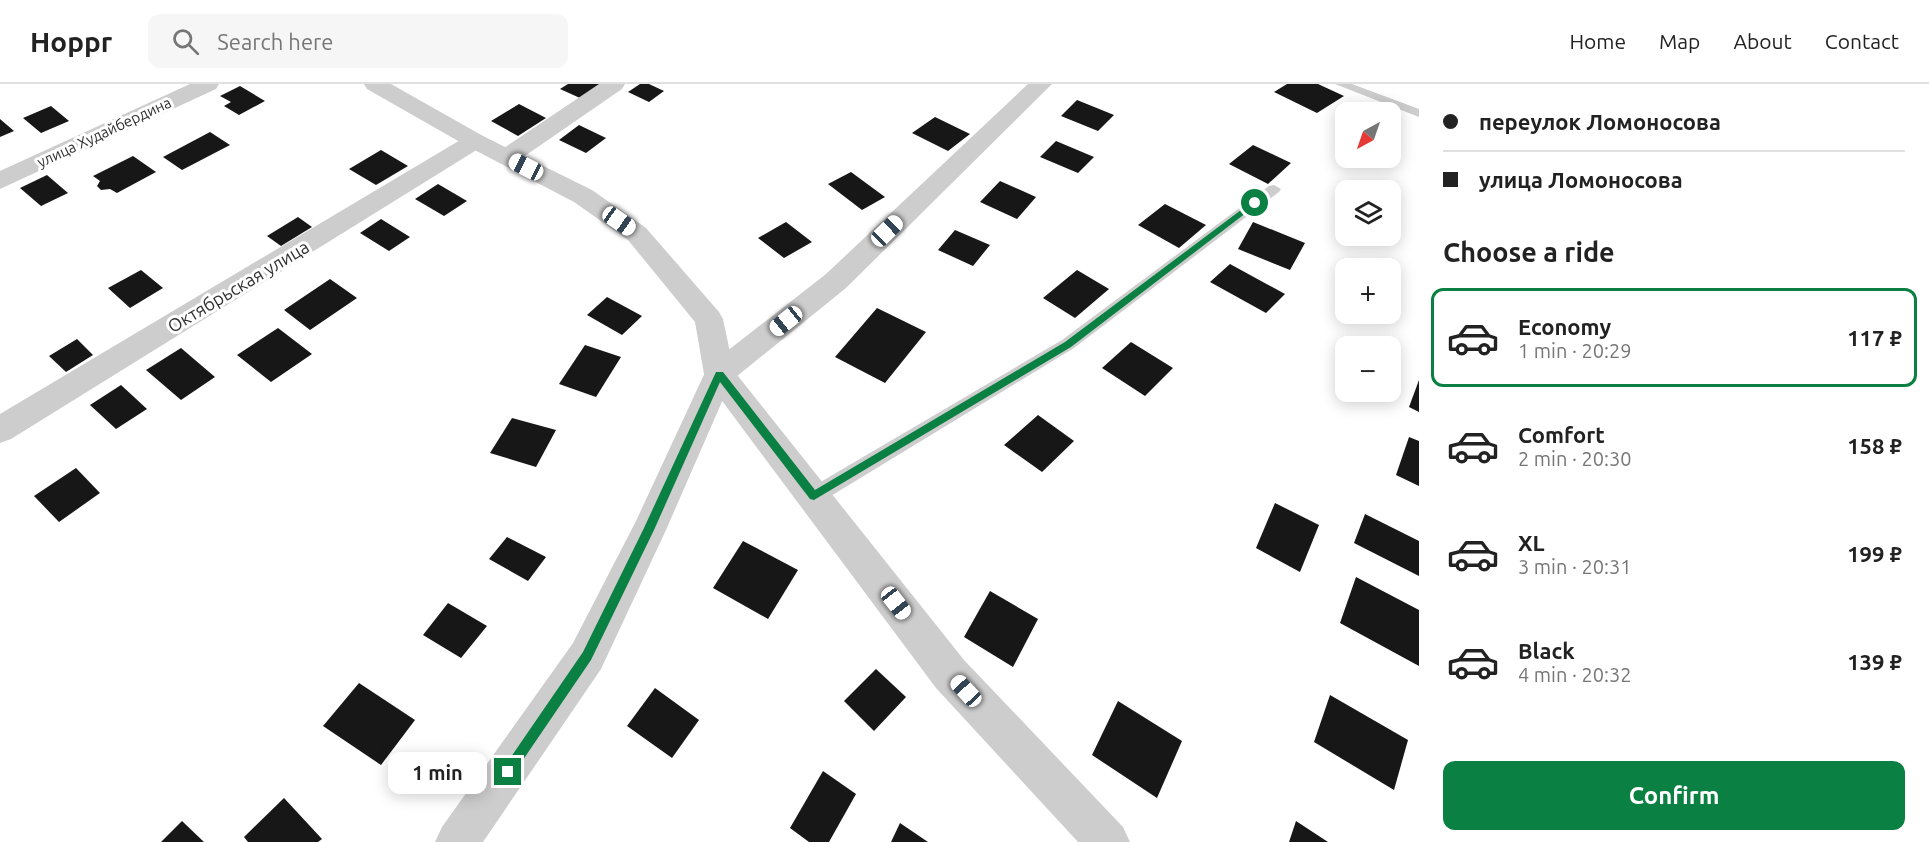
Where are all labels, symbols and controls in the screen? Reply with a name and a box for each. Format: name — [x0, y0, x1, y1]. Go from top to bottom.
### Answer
search box — [148, 14, 568, 68]
icon: search — [169, 25, 202, 58]
text: Hoppr — [30, 26, 112, 57]
text: Search here — [217, 29, 334, 54]
text: Home — [1569, 29, 1626, 53]
text: Map — [1659, 29, 1700, 53]
text: About — [1733, 29, 1792, 53]
text: Contact — [1825, 29, 1899, 53]
street label: улица Худайбердина — [34, 93, 174, 171]
north arrow — [1335, 102, 1401, 168]
map controls — [1335, 102, 1401, 402]
text: переулок Ломоносова — [1479, 109, 1721, 134]
car — [506, 151, 546, 183]
text: улица Ломоносова — [1479, 167, 1683, 192]
button: layers — [1335, 180, 1401, 246]
route start — [1241, 189, 1268, 216]
car — [599, 203, 639, 239]
car — [868, 212, 906, 250]
street label: Октябрьская улица — [164, 236, 312, 336]
text: Choose a ride — [1443, 237, 1615, 267]
button: + — [1335, 258, 1401, 324]
car — [766, 303, 806, 339]
icon: car — [1446, 311, 1500, 365]
text: Economy — [1518, 314, 1611, 339]
text: 117 ₽ — [1847, 325, 1902, 350]
button: − — [1335, 336, 1401, 402]
text: 1 min · 20:29 — [1518, 339, 1632, 362]
icon: car — [1446, 419, 1500, 473]
text: Comfort — [1518, 422, 1605, 447]
text: 158 ₽ — [1847, 433, 1902, 458]
text: 2 min · 20:30 — [1518, 447, 1632, 470]
icon: car — [1446, 527, 1500, 581]
text: XL — [1518, 530, 1545, 555]
text: 199 ₽ — [1847, 541, 1902, 566]
text: 3 min · 20:31 — [1518, 555, 1632, 578]
car — [878, 583, 914, 623]
icon: car — [1446, 635, 1500, 689]
text: Black — [1518, 638, 1575, 663]
text: 139 ₽ — [1847, 649, 1902, 674]
text: 4 min · 20:32 — [1518, 663, 1632, 686]
car — [947, 672, 985, 710]
callout: 1 min — [388, 751, 487, 793]
route end — [494, 758, 521, 785]
text: 1 min — [412, 761, 463, 784]
button: Confirm — [1443, 761, 1905, 830]

